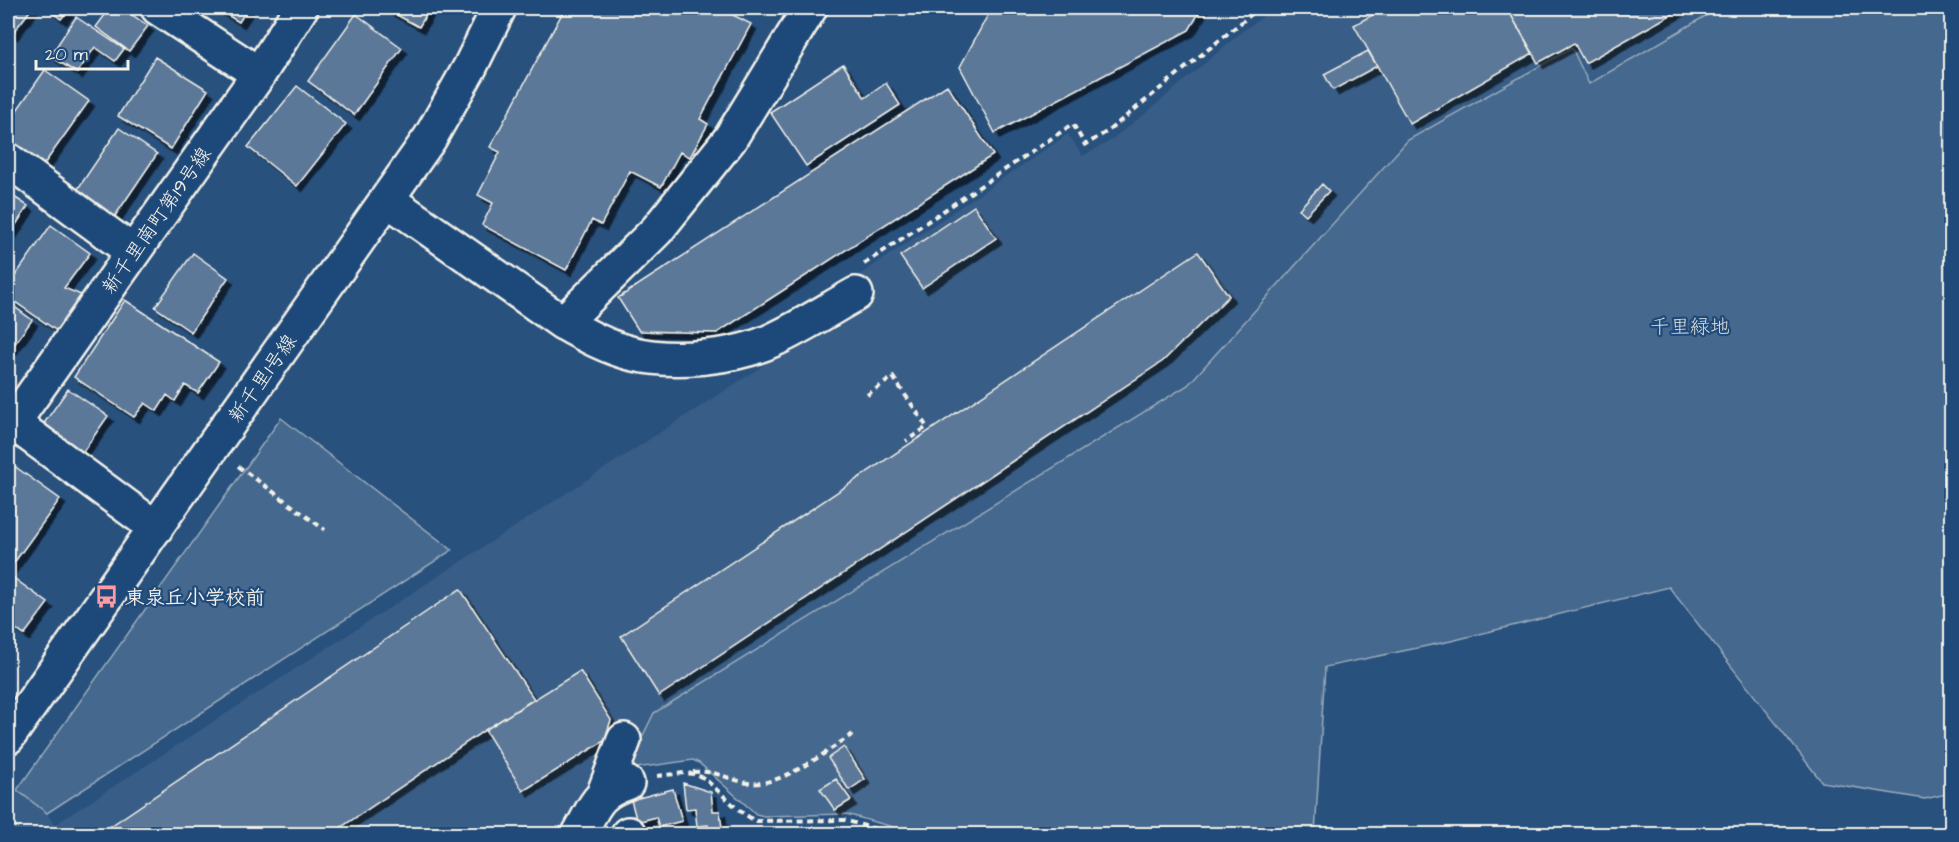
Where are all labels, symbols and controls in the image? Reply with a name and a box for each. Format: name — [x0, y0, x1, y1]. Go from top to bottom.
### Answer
scale bar — [36, 33, 128, 71]
text: 20 m — [45, 42, 88, 67]
street label: 新千里南町第19号線 — [95, 141, 218, 300]
park label: 千里緑地 — [1650, 313, 1730, 341]
street label: 新千里1号線 — [222, 329, 304, 429]
bus stop icon: 東泉丘小学校前 — [94, 584, 120, 610]
place label: 東泉丘小学校前 — [125, 584, 265, 612]

